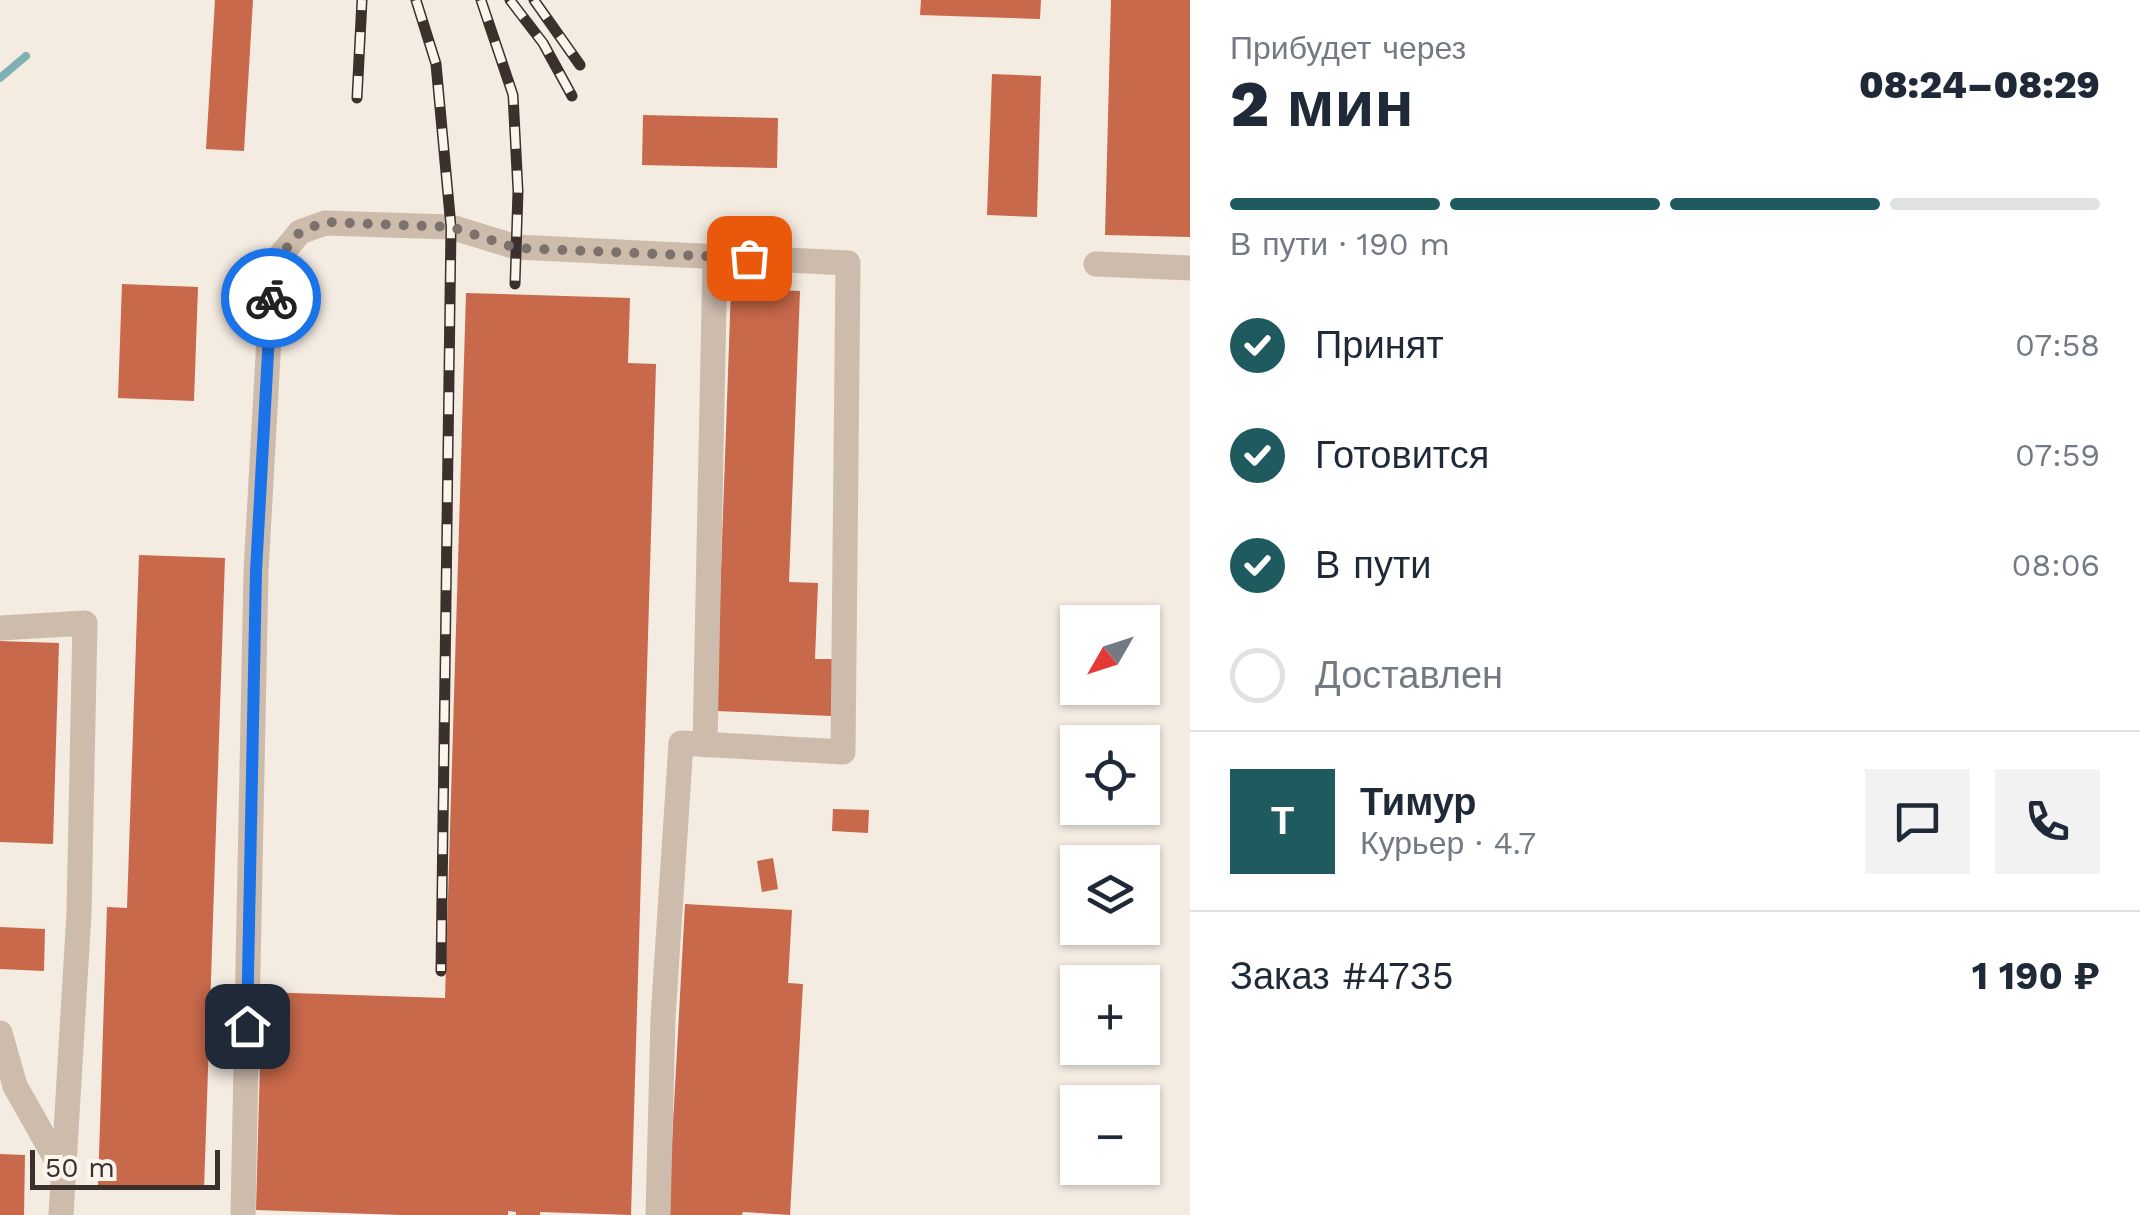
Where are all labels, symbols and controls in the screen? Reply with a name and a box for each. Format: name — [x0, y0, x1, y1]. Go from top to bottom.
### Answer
text: Прибудет через — [1230, 29, 1466, 67]
text: 08:24–08:29 — [1859, 63, 2100, 107]
text: 2 мин — [1230, 66, 1414, 142]
pin — [707, 216, 792, 301]
text: В пути · 190 m — [1230, 225, 1450, 263]
icon: bag — [722, 231, 777, 286]
courier — [221, 248, 321, 348]
icon: bike — [244, 271, 299, 326]
icon: check — [1230, 318, 1285, 373]
text: Принят — [1315, 323, 1444, 367]
text: 07:58 — [2015, 326, 2100, 364]
icon: check — [1230, 428, 1285, 483]
text: Готовится — [1315, 433, 1489, 477]
text: 07:59 — [2015, 436, 2100, 474]
icon: check — [1230, 538, 1285, 593]
text: В пути — [1315, 543, 1432, 587]
text: 08:06 — [2012, 546, 2100, 584]
north arrow — [1060, 605, 1160, 705]
map controls — [1060, 605, 1160, 1185]
text: Доставлен — [1315, 653, 1503, 697]
button: locate — [1060, 725, 1160, 825]
button: chat — [1865, 769, 1970, 874]
button: phone — [1995, 769, 2100, 874]
text: Тимур — [1360, 780, 1477, 824]
text: Т — [1271, 799, 1294, 843]
text: Курьер · 4.7 — [1360, 824, 1536, 862]
button: layers — [1060, 845, 1160, 945]
text: Заказ #4735 — [1230, 954, 1454, 998]
text: 1 190 ₽ — [1972, 954, 2100, 998]
button: + — [1060, 965, 1160, 1065]
pin — [205, 984, 290, 1069]
icon: home — [220, 999, 275, 1054]
button: − — [1060, 1085, 1160, 1185]
scale bar — [30, 1145, 220, 1190]
text: 50 m — [45, 1151, 115, 1184]

